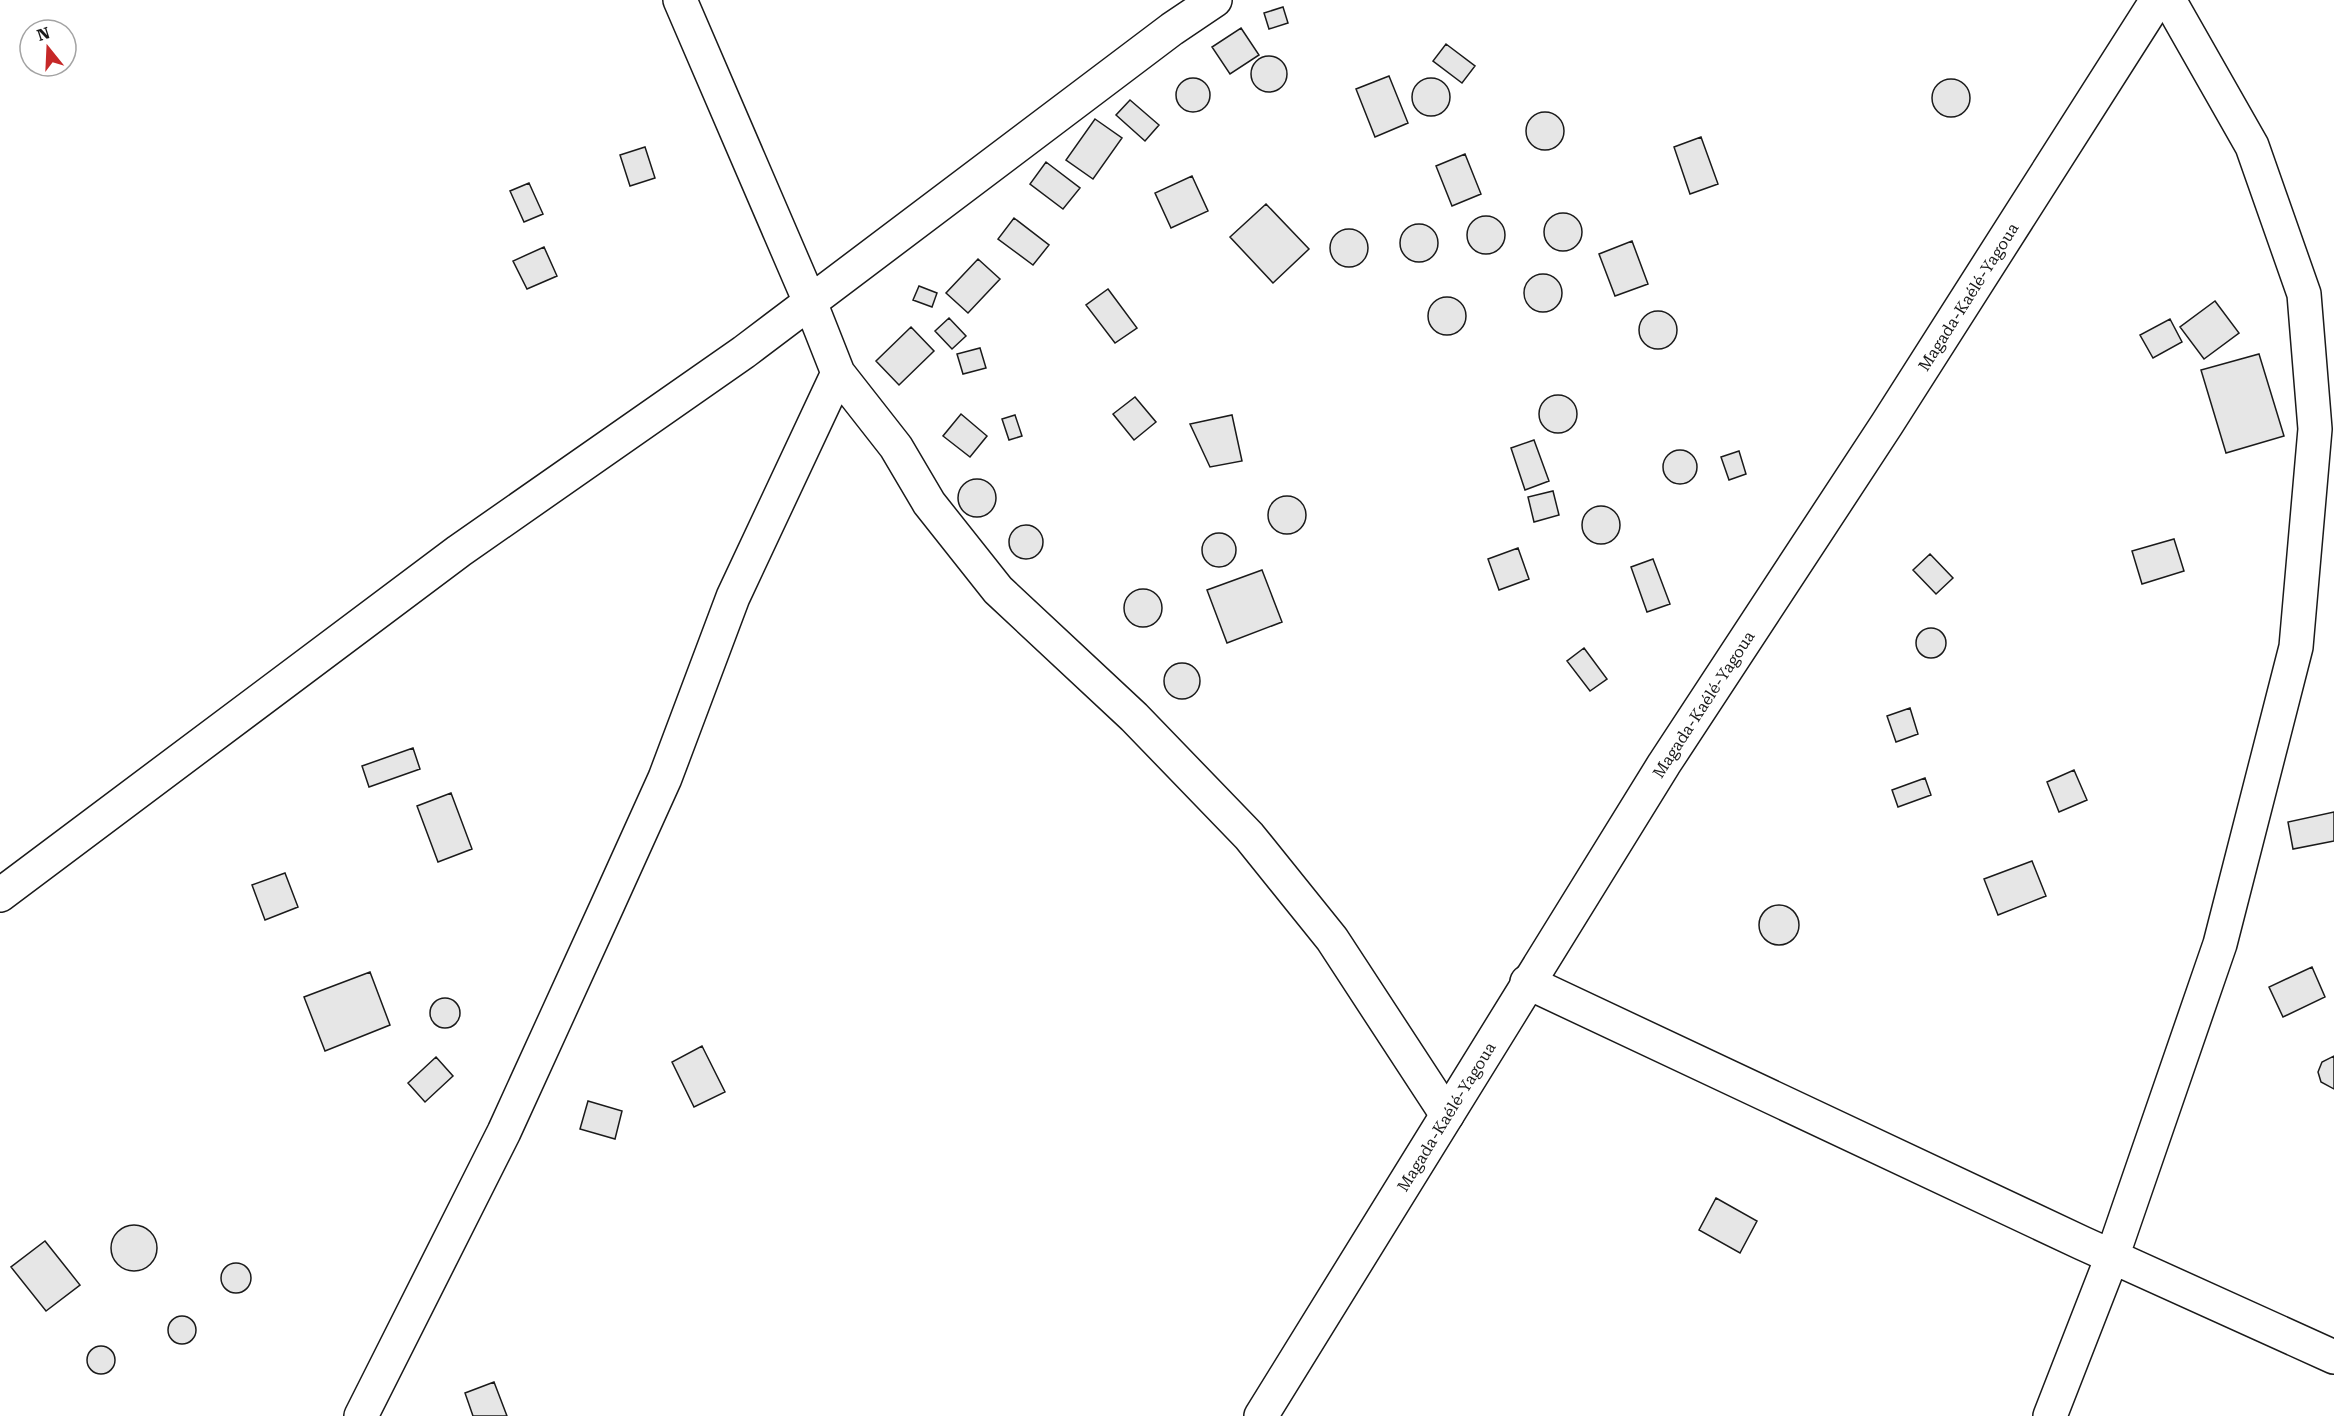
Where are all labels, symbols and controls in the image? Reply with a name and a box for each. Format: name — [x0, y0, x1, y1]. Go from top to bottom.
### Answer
north arrow — [18, 18, 78, 78]
text: N — [35, 23, 52, 45]
street label: Magada-Kaélé-Yagoua — [1914, 219, 2022, 374]
street label: Magada-Kaélé-Yagoua — [1648, 627, 1758, 781]
street label: Magada-Kaélé-Yagoua — [1393, 1038, 1499, 1195]

